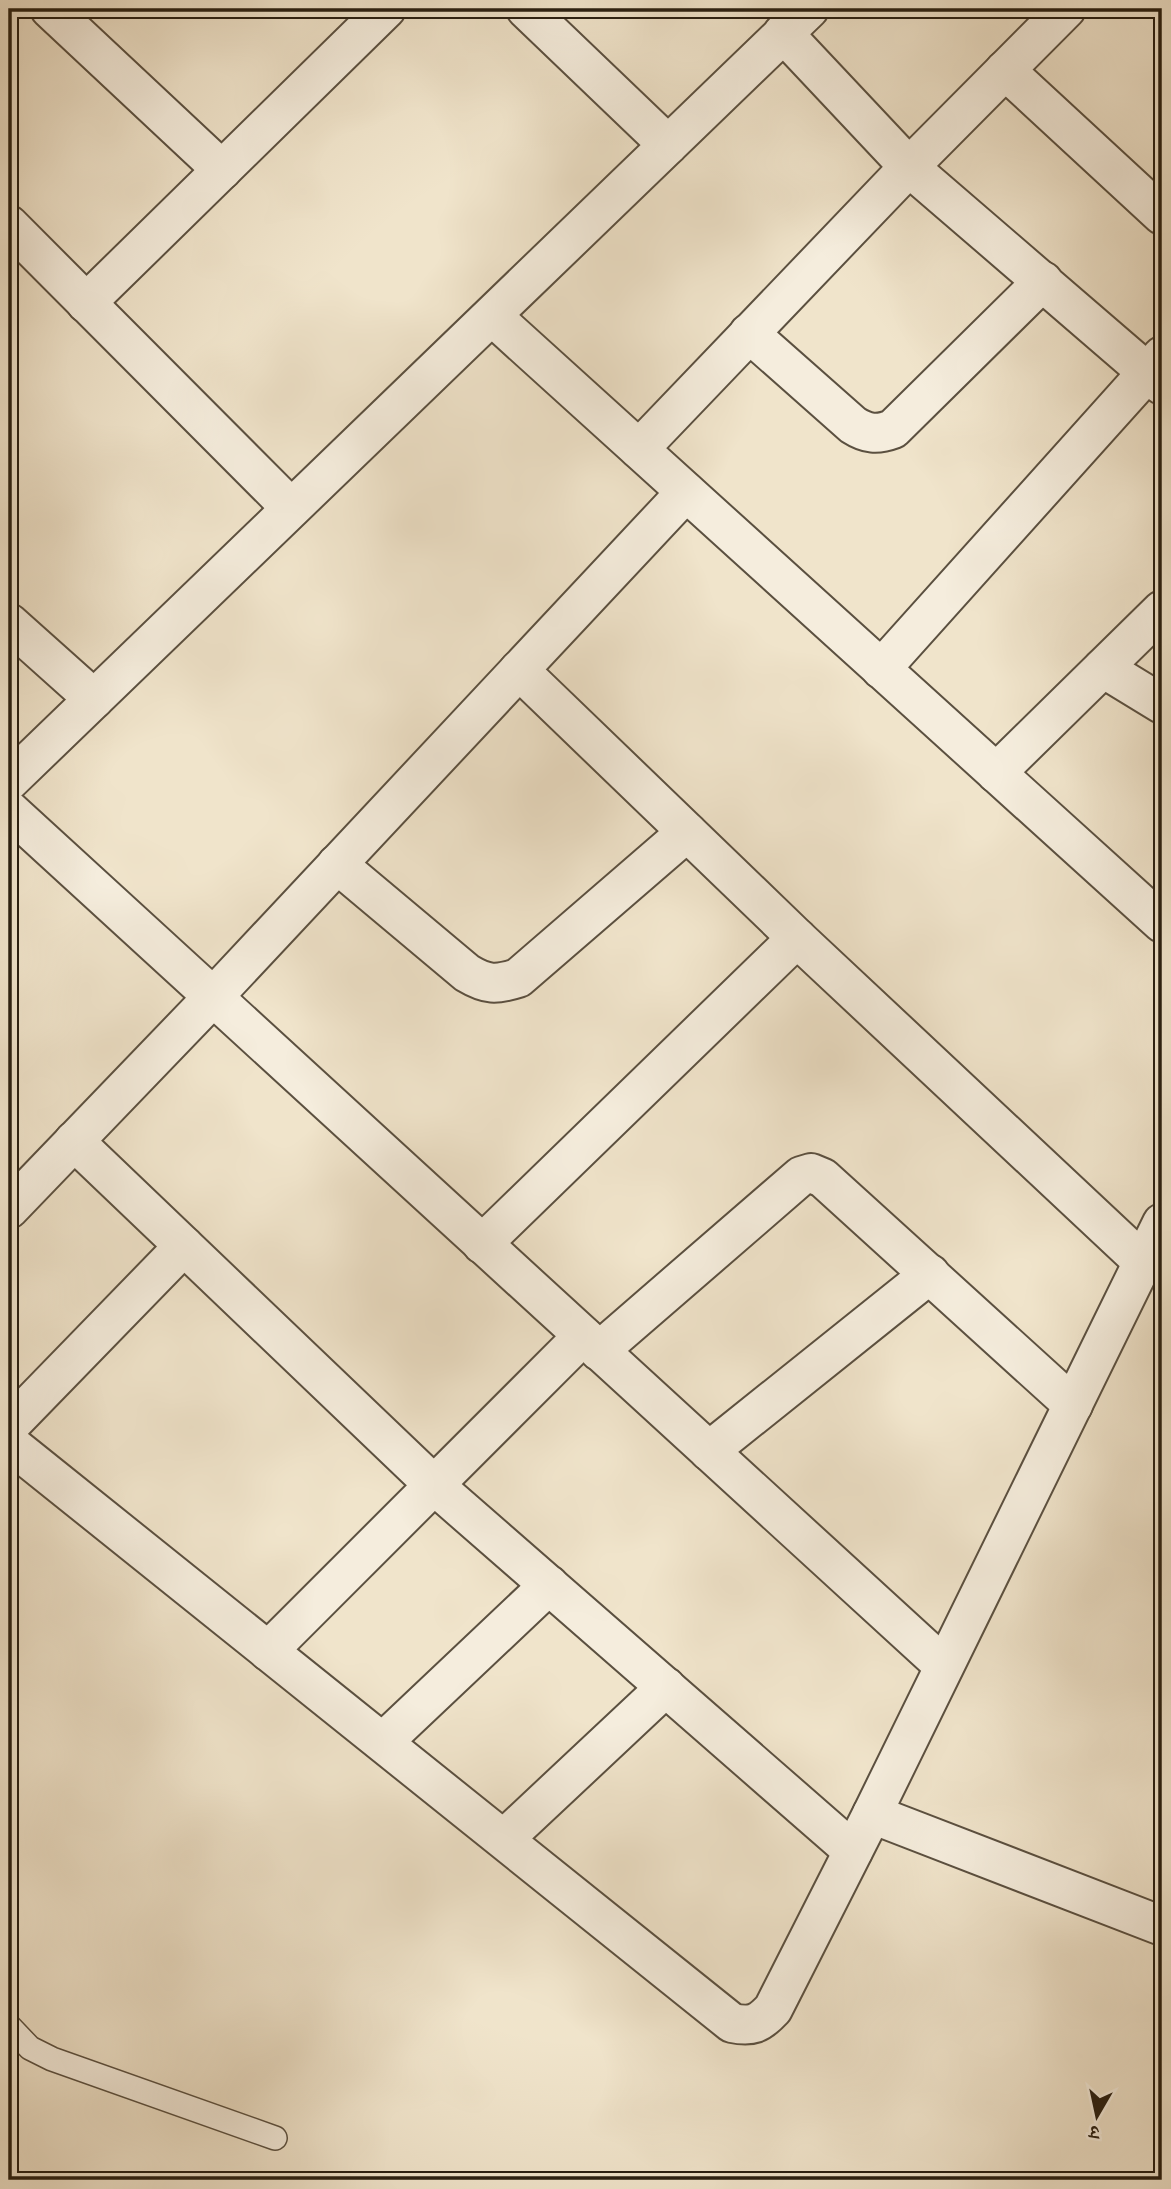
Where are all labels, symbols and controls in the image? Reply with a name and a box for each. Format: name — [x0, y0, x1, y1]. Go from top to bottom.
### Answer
north arrow — [1062, 2080, 1132, 2150]
text: उ — [1087, 2116, 1104, 2145]

